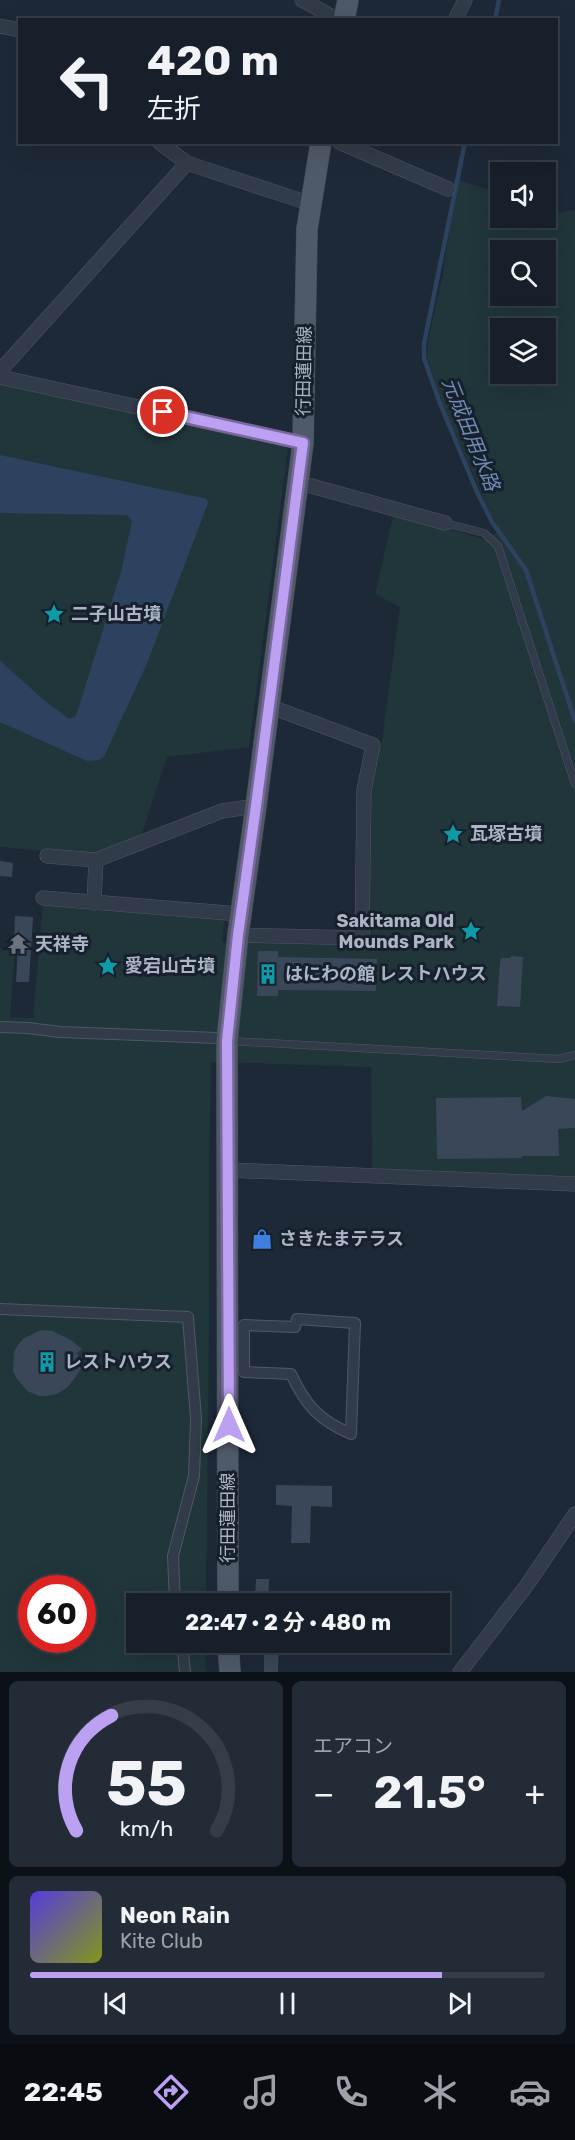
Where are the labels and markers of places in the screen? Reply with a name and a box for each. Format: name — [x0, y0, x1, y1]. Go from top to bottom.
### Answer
pin — [137, 386, 188, 437]
place icon: 二子山古墳 — [42, 602, 66, 626]
place label: 二子山古墳 — [71, 603, 161, 625]
place icon: 瓦塚古墳 — [441, 822, 465, 846]
place label: 瓦塚古墳 — [470, 823, 542, 845]
place label: Sakitama Old Mounds Park — [336, 910, 454, 953]
place icon: Sakitama Old Mounds Park — [459, 919, 483, 943]
temple icon: 天祥寺 — [6, 932, 30, 956]
place label: 天祥寺 — [35, 933, 89, 955]
place icon: 愛宕山古墳 — [96, 954, 120, 978]
place label: 愛宕山古墳 — [125, 955, 215, 977]
building icon: はにわの館 レストハウス — [256, 962, 280, 986]
place label: はにわの館 レストハウス — [285, 963, 487, 985]
shop icon: さきたまテラス — [250, 1227, 274, 1251]
place label: さきたまテラス — [279, 1228, 404, 1250]
building icon: レストハウス — [35, 1350, 59, 1374]
place label: レストハウス — [64, 1351, 172, 1373]

